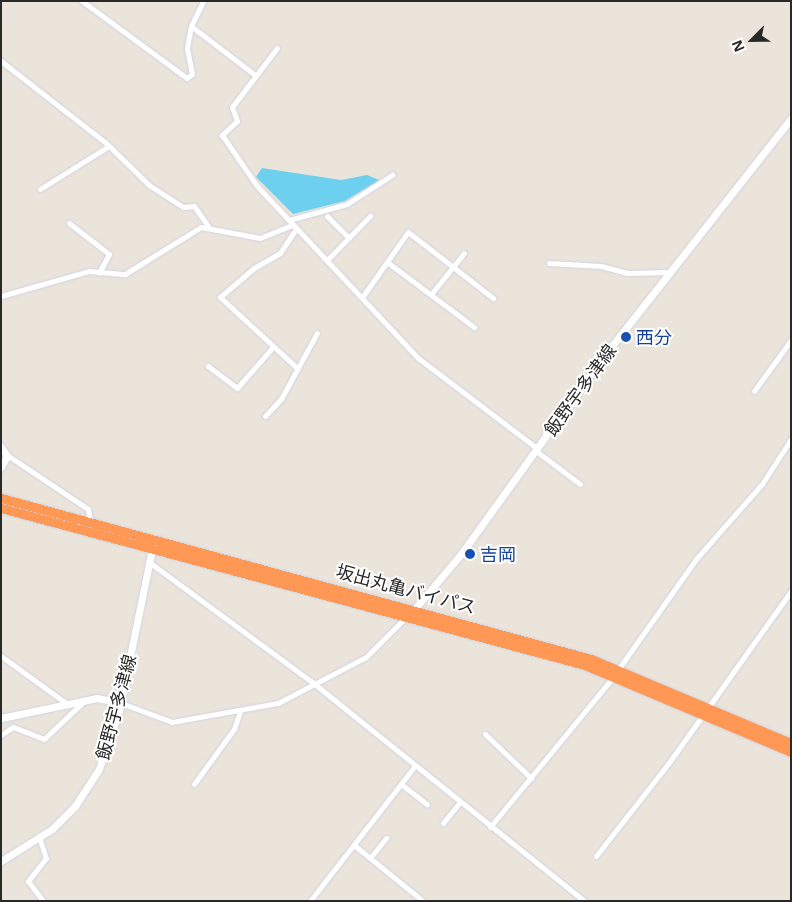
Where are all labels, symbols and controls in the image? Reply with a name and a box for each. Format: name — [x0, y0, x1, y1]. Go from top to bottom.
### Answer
north arrow — [727, 15, 777, 65]
text: N — [727, 37, 749, 55]
place label: 西分 — [636, 326, 672, 348]
marker: 西分 — [620, 331, 632, 343]
street label: 飯野宇多津線 — [540, 340, 620, 440]
place label: 吉岡 — [480, 543, 516, 565]
marker: 吉岡 — [464, 548, 476, 560]
street label: 坂出丸亀バイパス — [334, 560, 478, 618]
street label: 飯野宇多津線 — [92, 652, 140, 762]

